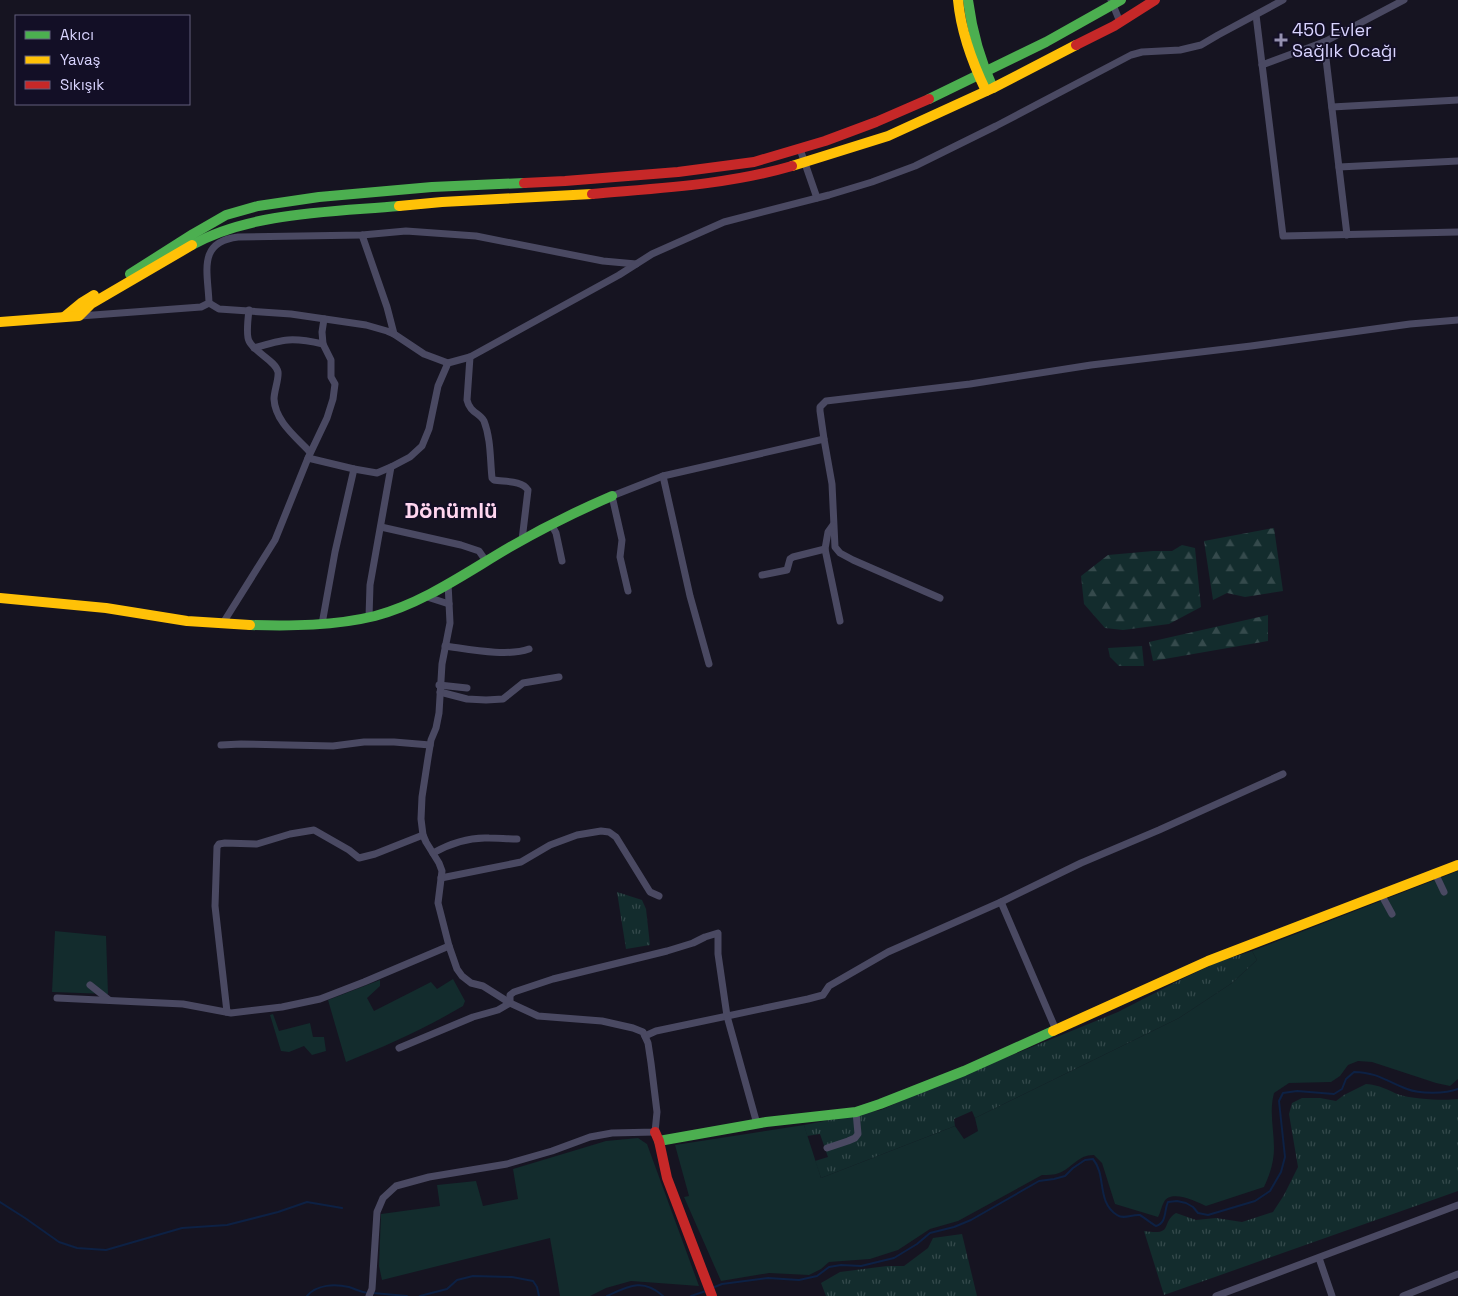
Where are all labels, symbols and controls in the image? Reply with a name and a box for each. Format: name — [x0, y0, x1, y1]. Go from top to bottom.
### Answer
legend — [15, 15, 190, 105]
place label: 450 Evler Sağlık Ocağı — [1292, 18, 1397, 62]
text: Akıcı — [60, 25, 94, 44]
marker: 450 Evler Sağlık Ocağı — [1274, 33, 1288, 47]
text: Yavaş — [60, 50, 101, 69]
text: Sıkışık — [60, 75, 104, 94]
district label: Dönümlü — [404, 496, 498, 524]

